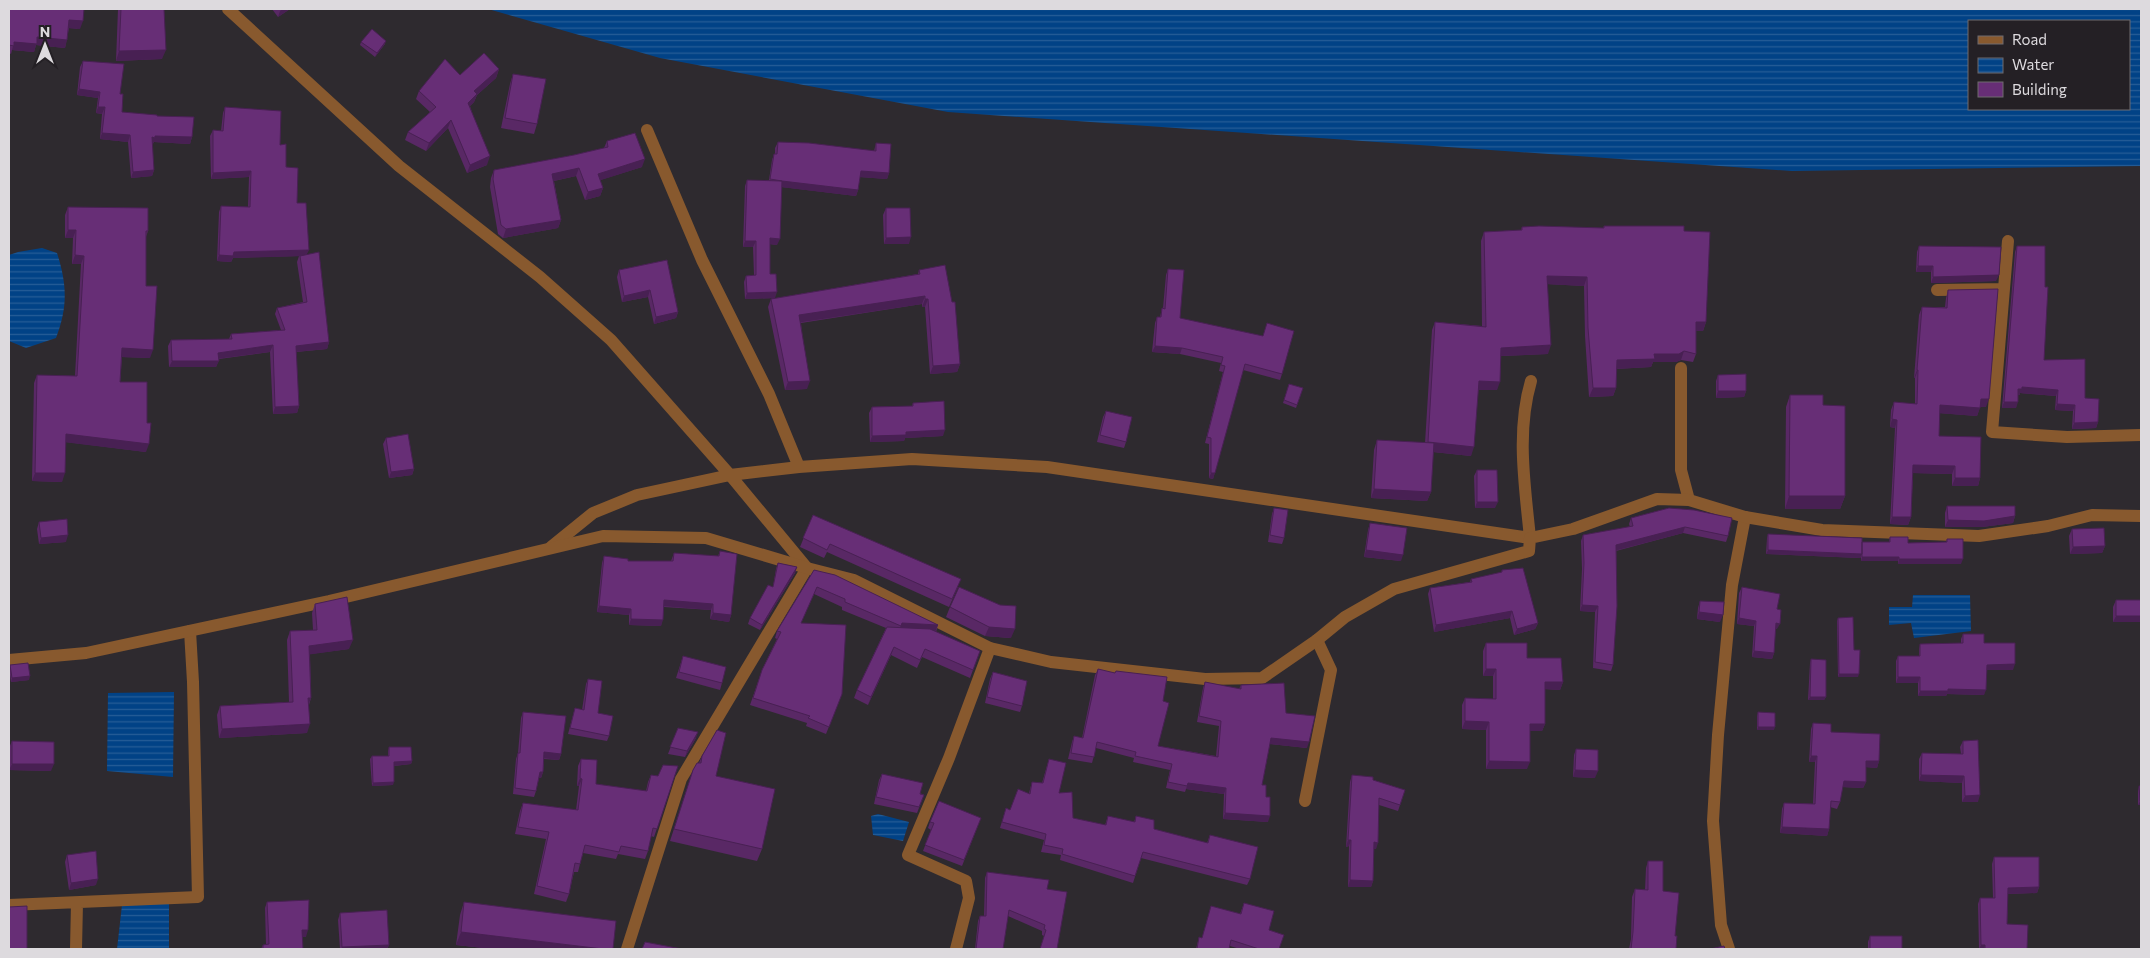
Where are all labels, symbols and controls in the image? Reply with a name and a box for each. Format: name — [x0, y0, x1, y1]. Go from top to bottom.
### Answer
north arrow — [20, 20, 70, 70]
legend — [1968, 20, 2130, 110]
text: N — [40, 23, 50, 40]
text: Road — [2012, 30, 2047, 48]
text: Water — [2012, 55, 2054, 73]
text: Building — [2012, 80, 2067, 98]

